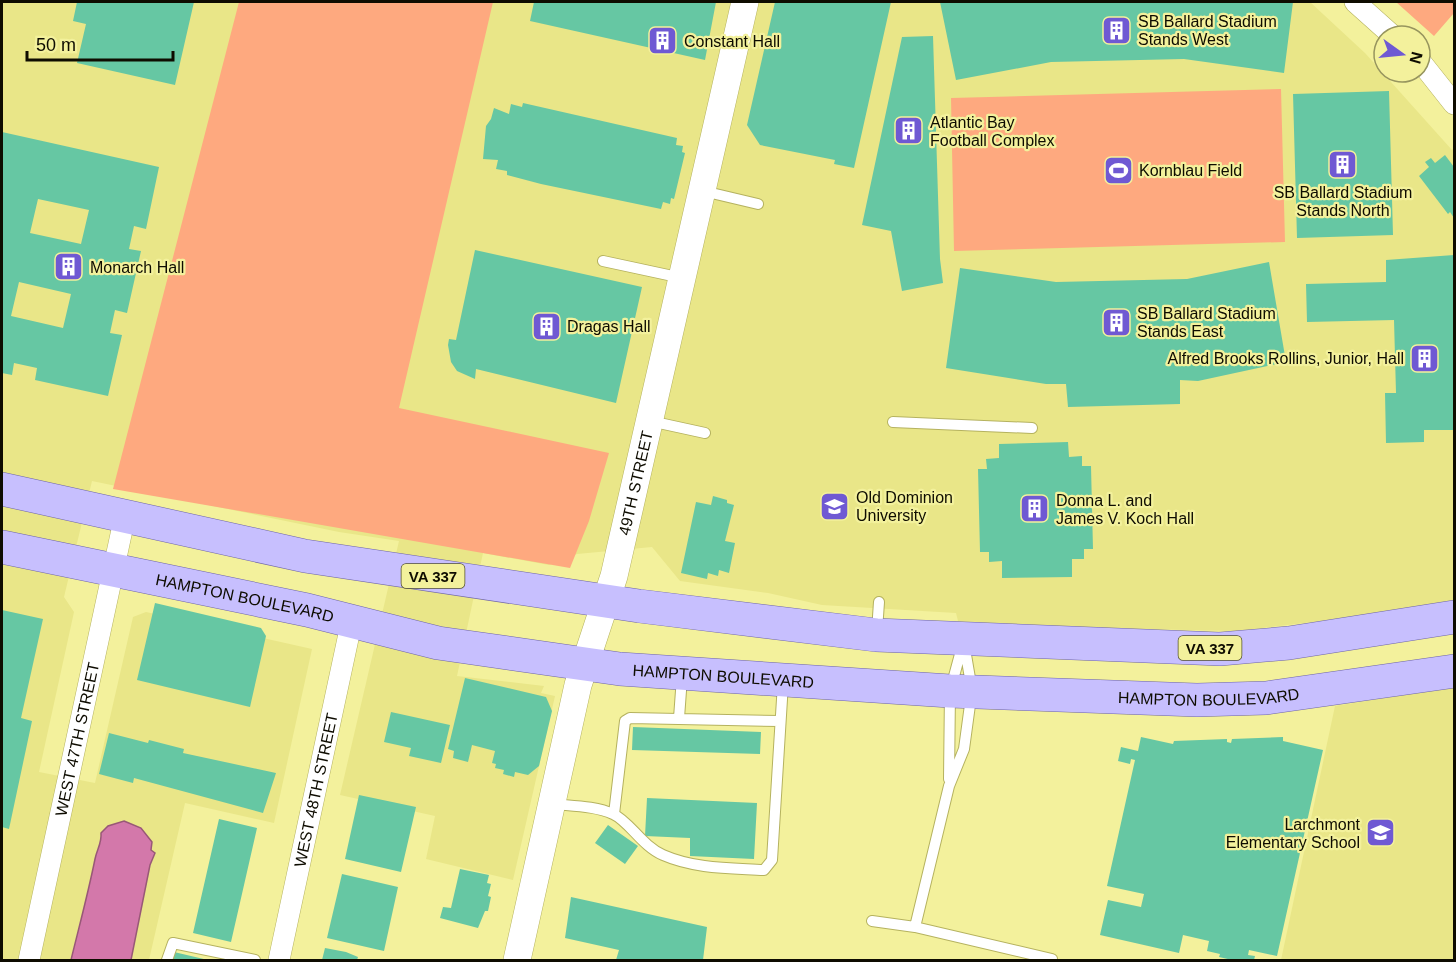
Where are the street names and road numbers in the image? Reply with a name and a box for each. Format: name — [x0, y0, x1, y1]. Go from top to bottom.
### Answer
street label: 49TH STREET — [615, 429, 655, 537]
road number: VA 337 — [402, 564, 464, 588]
street label: HAMPTON BOULEVARD — [154, 570, 336, 625]
road number: VA 337 — [1178, 636, 1242, 660]
street label: WEST 47TH STREET — [52, 660, 102, 818]
street label: HAMPTON BOULEVARD — [632, 661, 815, 690]
street label: HAMPTON BOULEVARD — [1118, 685, 1300, 709]
street label: WEST 48TH STREET — [291, 711, 340, 868]

